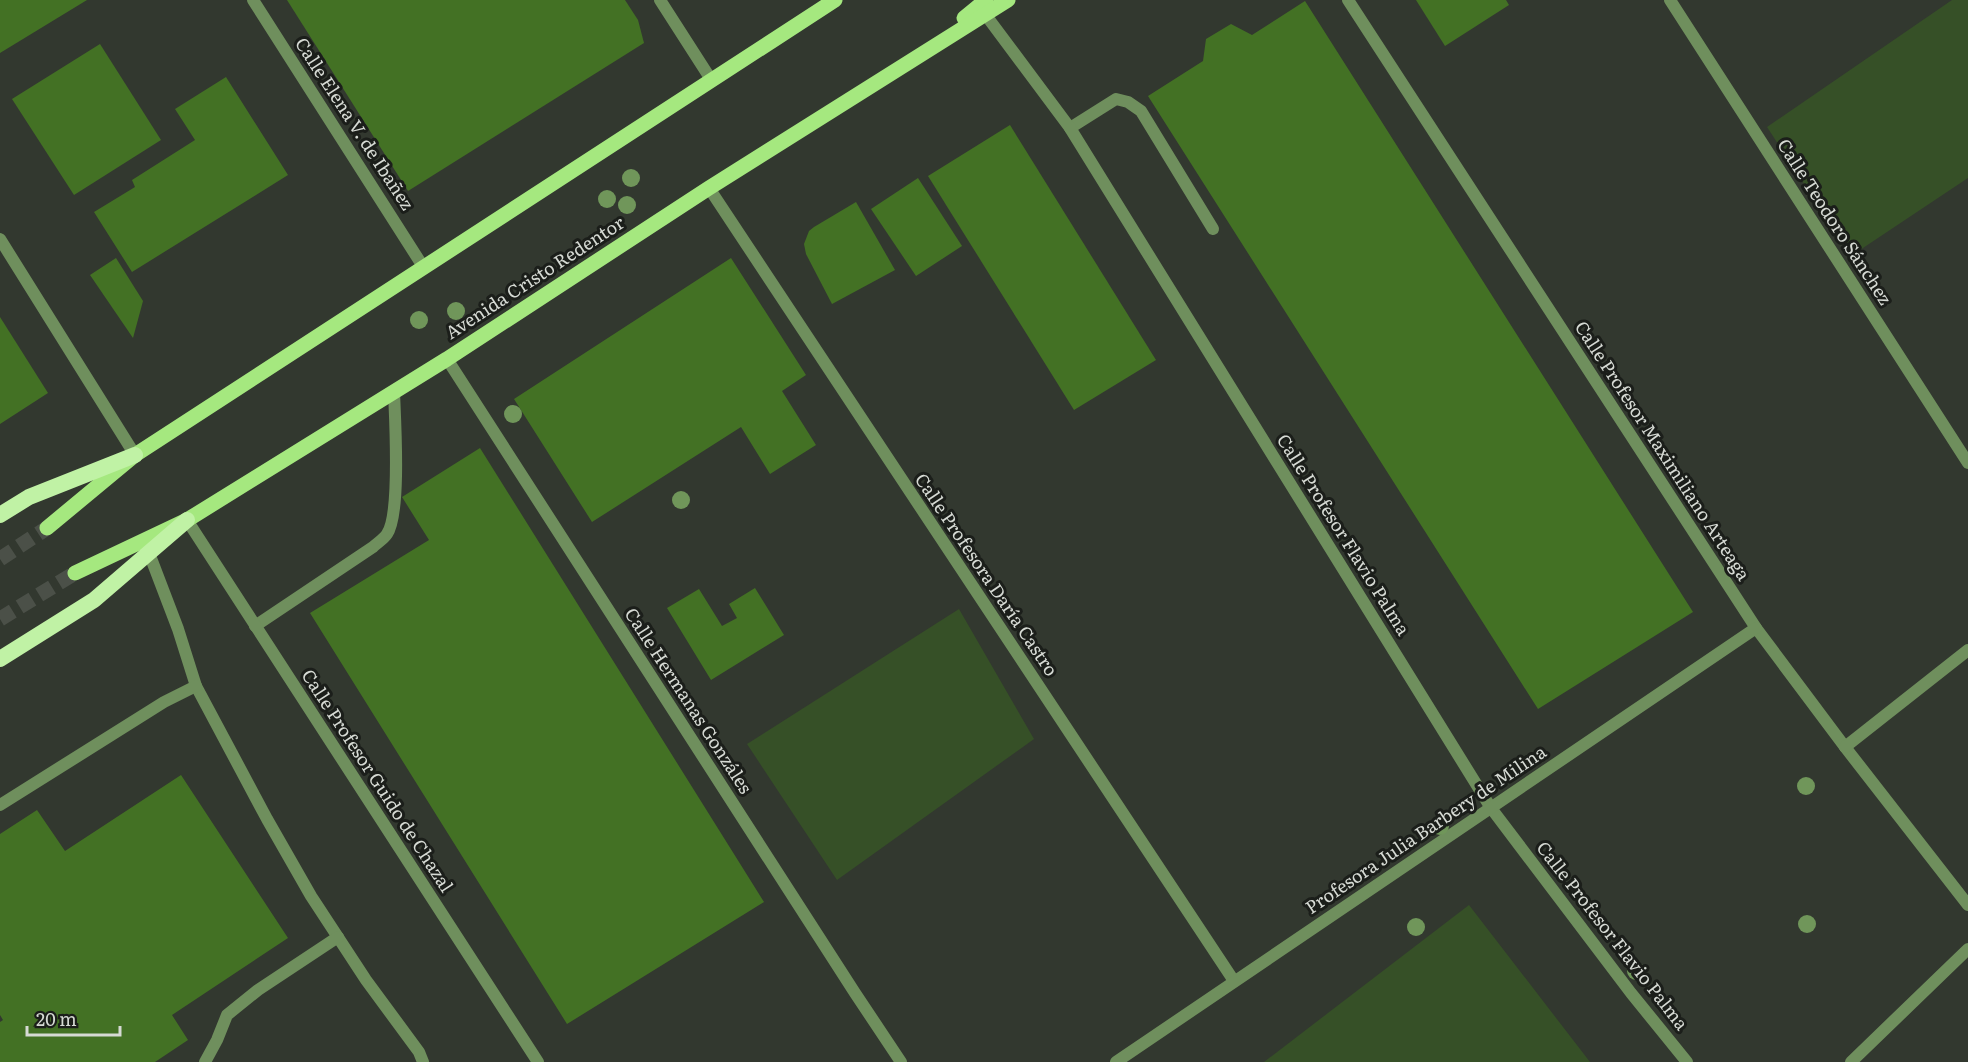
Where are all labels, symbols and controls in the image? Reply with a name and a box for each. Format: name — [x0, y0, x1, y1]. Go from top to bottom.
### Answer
street label: Calle Elena V. de Ibañez — [289, 32, 421, 215]
street label: Calle Teodoro Sánchez — [1771, 133, 1899, 310]
street label: Avenida Cristo Redentor — [439, 208, 630, 345]
street label: Calle Profesor Maximiliano Arteaga — [1569, 315, 1758, 586]
street label: Calle Profesor Flavio Palma — [1271, 428, 1418, 641]
street label: Calle Profesora Daría Castro — [909, 467, 1065, 681]
street label: Calle Hermanas Gonzáles — [619, 602, 760, 799]
street label: Calle Profesor Guido de Chazal — [296, 663, 461, 897]
street label: Profesora Julia Barbery de Milina — [1299, 738, 1551, 920]
street label: Calle Profesor Flavio Palma — [1531, 835, 1696, 1036]
scale bar — [27, 999, 120, 1037]
text: 20 m — [36, 1005, 77, 1032]

